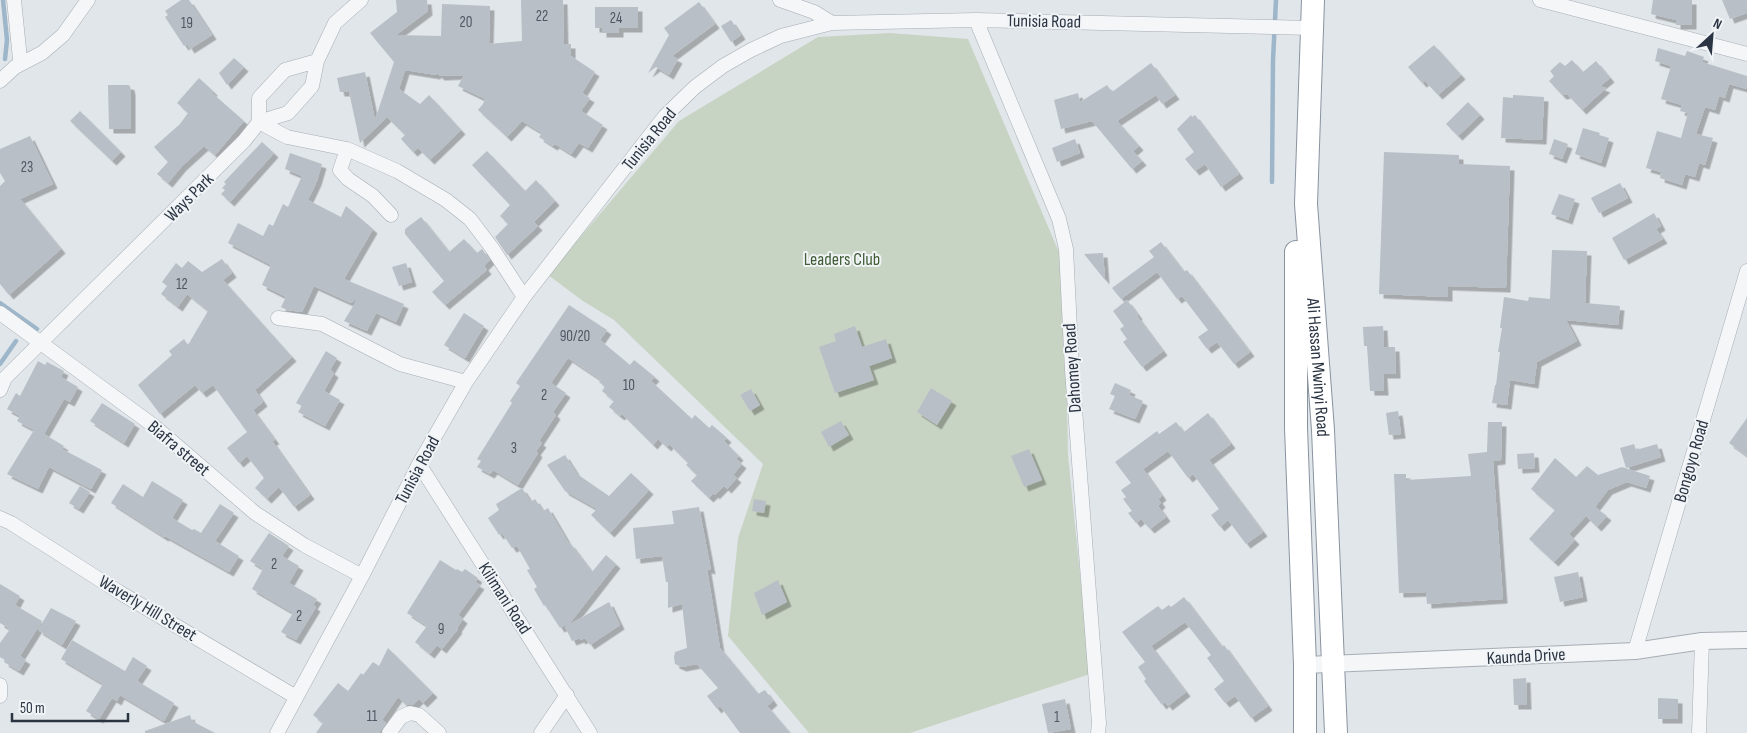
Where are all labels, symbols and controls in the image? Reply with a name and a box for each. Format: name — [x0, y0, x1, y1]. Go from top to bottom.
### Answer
house number: 22 — [536, 7, 548, 26]
house number: 24 — [610, 9, 622, 28]
street label: Tunisia Road — [1007, 10, 1081, 33]
north arrow — [1687, 10, 1737, 60]
house number: 20 — [460, 13, 472, 32]
house number: 19 — [181, 14, 193, 33]
text: N — [1710, 14, 1725, 33]
street label: Tunisia Road — [618, 104, 681, 175]
house number: 23 — [21, 158, 33, 177]
street label: Ways Park — [160, 168, 218, 226]
park label: Leaders Club — [804, 249, 880, 270]
house number: 12 — [176, 275, 188, 294]
street label: Ali Hassan Mwinyi Road — [1302, 296, 1333, 437]
street label: Dahomey Road — [1059, 323, 1086, 413]
house number: 90/20 — [560, 327, 590, 346]
house number: 10 — [623, 376, 635, 395]
house number: 2 — [541, 386, 547, 405]
street label: Biafra street — [143, 416, 215, 481]
street label: Bongoyo Road — [1670, 418, 1713, 505]
street label: Tunisia Road — [391, 433, 444, 508]
house number: 3 — [511, 439, 517, 458]
house number: 2 — [271, 555, 277, 574]
street label: Kilimani Road — [474, 559, 535, 638]
street label: Waverly Hill Street — [95, 571, 201, 646]
house number: 2 — [296, 607, 302, 626]
house number: 9 — [438, 620, 444, 639]
street label: Kaunda Drive — [1486, 644, 1566, 669]
scale bar — [12, 690, 129, 722]
text: 50 m — [20, 699, 45, 718]
house number: 11 — [367, 707, 378, 726]
house number: 1 — [1054, 708, 1060, 727]

